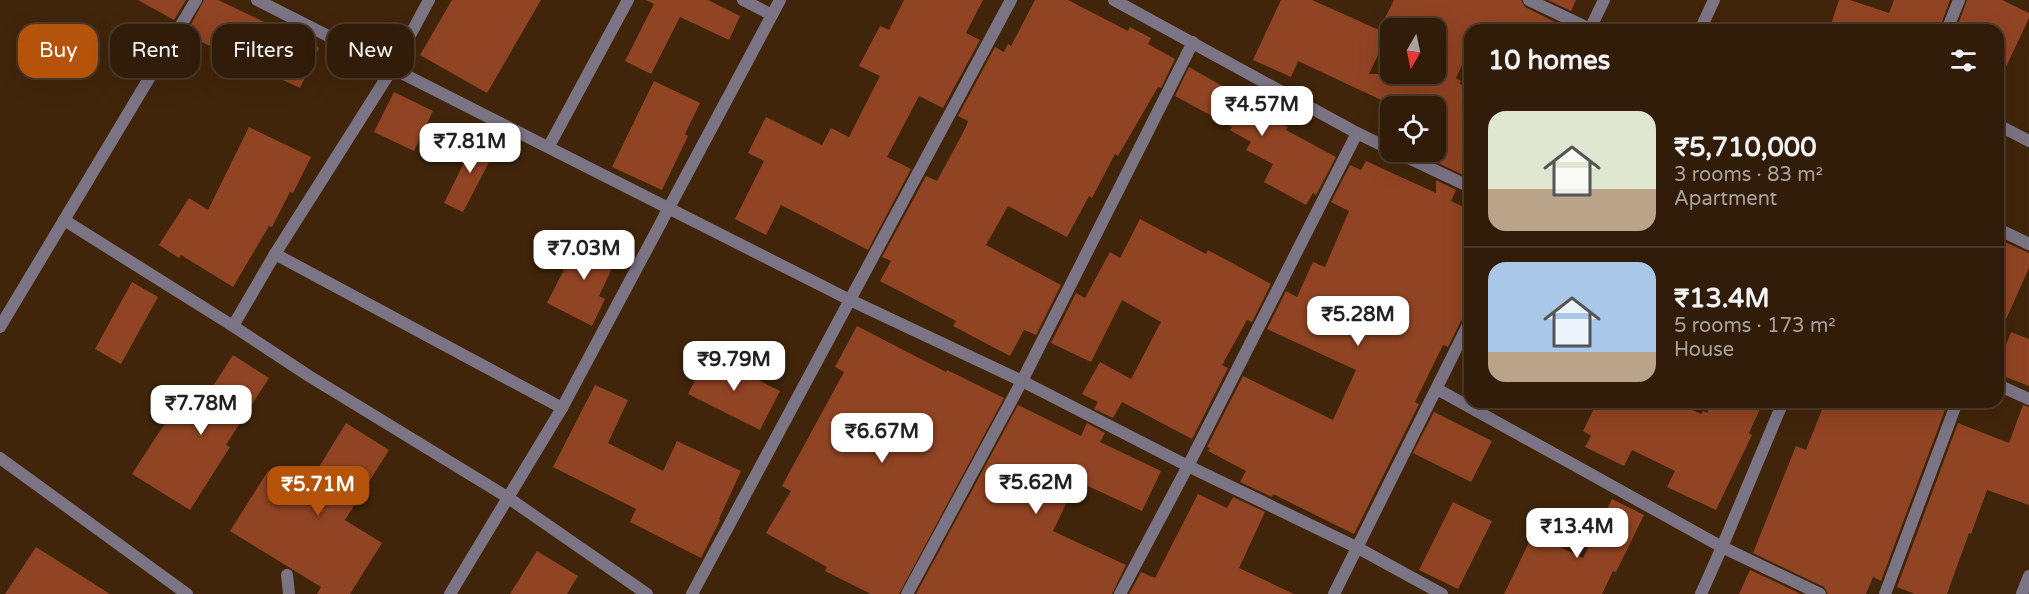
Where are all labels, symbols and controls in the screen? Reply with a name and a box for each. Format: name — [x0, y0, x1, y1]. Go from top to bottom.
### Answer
north arrow — [1380, 18, 1446, 84]
map controls — [1380, 18, 1446, 162]
chip: Buy — [18, 24, 98, 78]
chip: Rent — [110, 24, 200, 78]
chip: Filters — [212, 24, 315, 78]
chip: New — [327, 24, 414, 78]
icon: filters — [1947, 44, 1980, 77]
text: 10 homes — [1488, 45, 1610, 76]
pin: ₹4.57M — [1213, 86, 1311, 137]
text: ₹4.57M — [1225, 93, 1299, 117]
button: locate — [1380, 96, 1446, 162]
pin: ₹7.81M — [421, 123, 519, 174]
text: ₹7.81M — [434, 130, 506, 154]
text: ₹5,710,000 — [1674, 132, 1817, 163]
icon: home — [1536, 135, 1608, 207]
text: 3 rooms · 83 m² — [1674, 163, 1823, 187]
text: Apartment — [1674, 187, 1777, 211]
pin: ₹7.03M — [535, 230, 633, 281]
text: ₹7.03M — [548, 237, 620, 261]
text: ₹13.4M — [1674, 283, 1770, 314]
icon: home — [1536, 286, 1608, 358]
pin: ₹5.28M — [1309, 296, 1407, 347]
text: ₹5.28M — [1321, 303, 1395, 327]
text: 5 rooms · 173 m² — [1674, 314, 1836, 338]
text: House — [1674, 338, 1734, 362]
pin: ₹9.79M — [685, 341, 783, 392]
text: ₹9.79M — [697, 348, 771, 372]
pin: ₹7.78M — [152, 385, 250, 436]
text: ₹7.78M — [165, 392, 237, 416]
pin: ₹6.67M — [833, 413, 931, 464]
text: ₹6.67M — [845, 420, 919, 444]
pin: ₹5.62M — [987, 464, 1085, 515]
pin: ₹5.71M — [269, 466, 367, 517]
text: ₹5.62M — [999, 471, 1073, 495]
text: ₹5.71M — [281, 473, 355, 497]
pin: ₹13.4M — [1528, 508, 1626, 559]
text: ₹13.4M — [1540, 515, 1614, 539]

